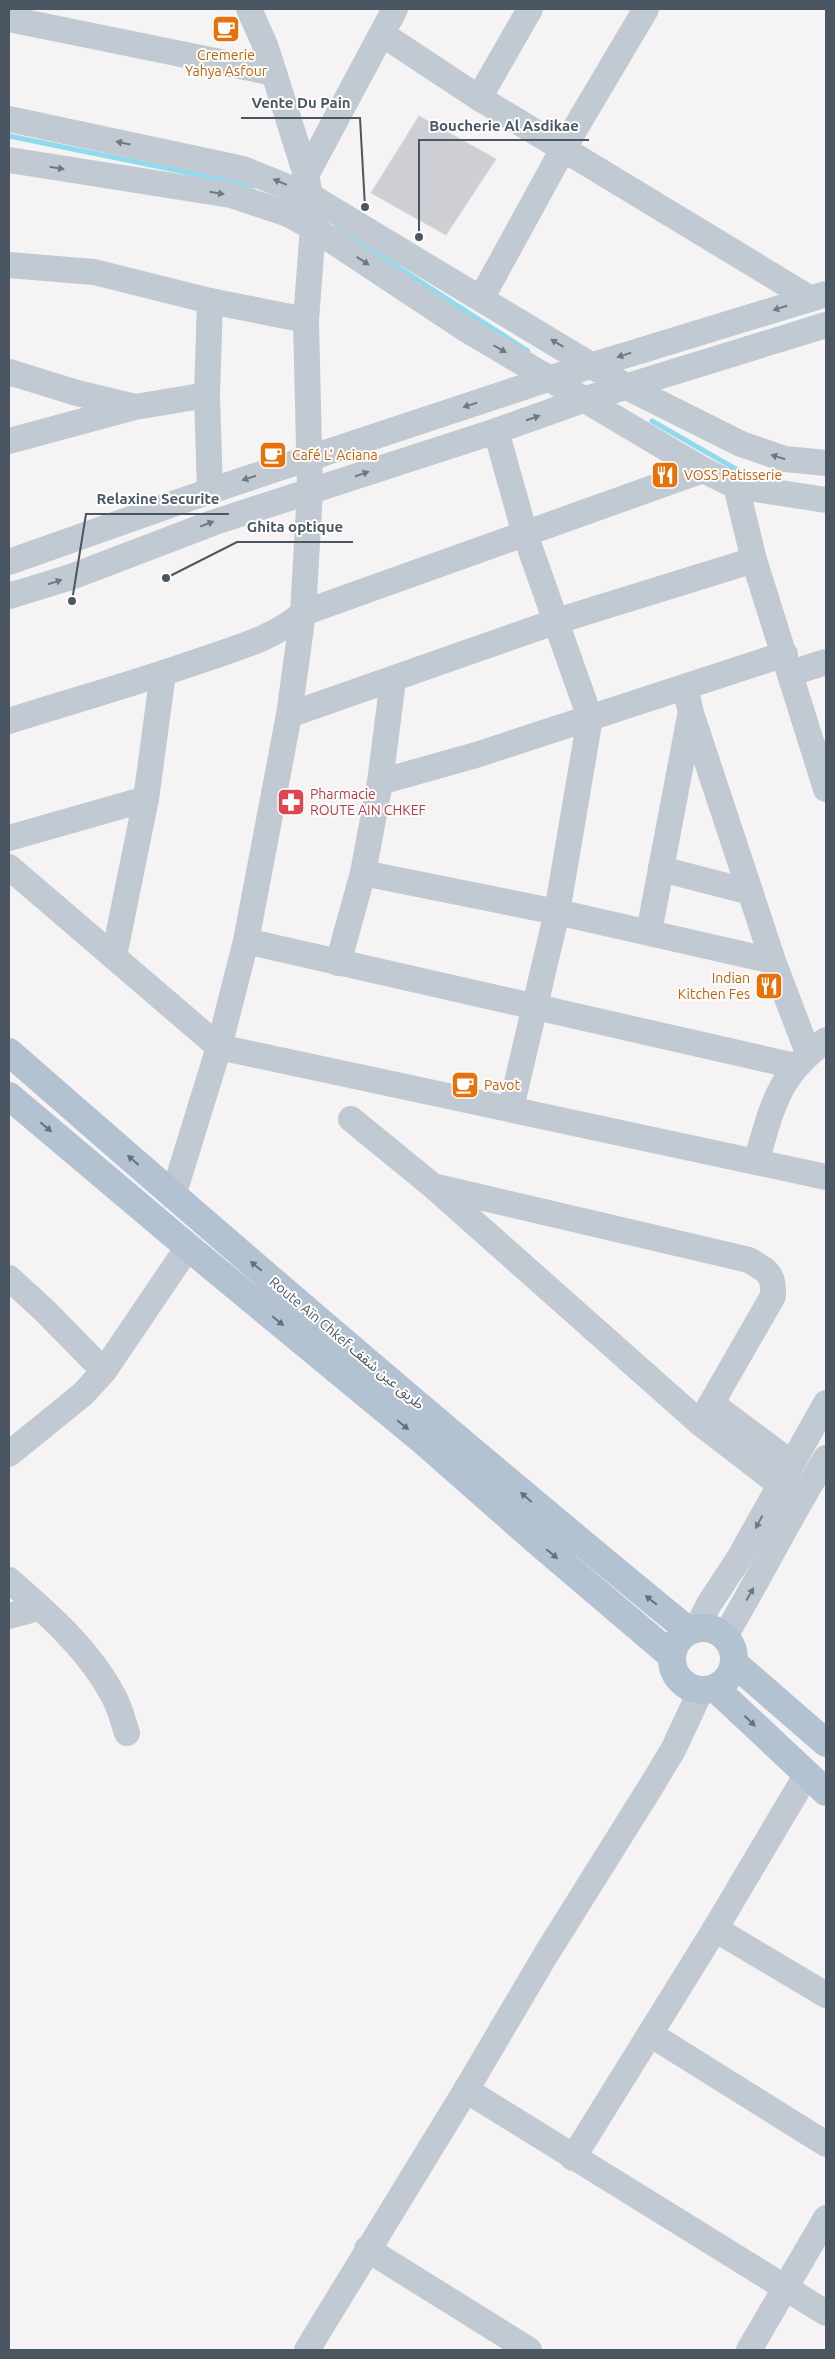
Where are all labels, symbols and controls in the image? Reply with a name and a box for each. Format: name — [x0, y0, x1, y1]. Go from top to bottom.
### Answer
cafe icon: Cremerie Yahya Asfour — [211, 14, 241, 44]
place label: Cremerie Yahya Asfour — [185, 47, 268, 79]
callout: Vente Du Pain — [241, 88, 360, 118]
text: Vente Du Pain — [251, 94, 351, 111]
callout: Boucherie Al Asdikae — [419, 110, 589, 140]
text: Boucherie Al Asdikae — [429, 117, 579, 134]
one-way arrow — [115, 139, 130, 147]
one-way arrow — [49, 164, 65, 172]
one-way arrow — [273, 178, 287, 186]
one-way arrow — [210, 190, 226, 198]
one-way arrow — [356, 256, 370, 266]
one-way arrow — [772, 305, 787, 313]
one-way arrow — [550, 338, 563, 348]
one-way arrow — [493, 344, 506, 353]
one-way arrow — [617, 352, 632, 360]
one-way arrow — [462, 402, 477, 410]
one-way arrow — [526, 414, 541, 422]
cafe icon: Café L' Aciana — [258, 440, 288, 470]
place label: Café L' Aciana — [292, 447, 378, 463]
one-way arrow — [771, 452, 786, 460]
restaurant icon: VOSS Patisserie — [650, 460, 680, 490]
place label: VOSS Patisserie — [684, 467, 782, 483]
one-way arrow — [354, 470, 369, 477]
one-way arrow — [241, 475, 256, 482]
callout: Relaxine Securite — [86, 484, 229, 514]
text: Relaxine Securite — [97, 490, 219, 507]
callout: Ghita optique — [237, 512, 353, 542]
text: Ghita optique — [247, 518, 343, 535]
one-way arrow — [200, 520, 215, 528]
one-way arrow — [48, 577, 63, 585]
place label: Pharmacie ROUTE AIN CHKEF — [310, 786, 426, 818]
pharmacy icon: Pharmacie ROUTE AIN CHKEF — [276, 787, 306, 817]
place label: Indian Kitchen Fes — [678, 970, 750, 1002]
restaurant icon: Indian Kitchen Fes — [754, 971, 784, 1001]
cafe icon: Pavot — [450, 1070, 480, 1100]
place label: Pavot — [484, 1077, 520, 1093]
one-way arrow — [40, 1121, 52, 1132]
one-way arrow — [127, 1155, 140, 1166]
one-way arrow — [251, 1260, 263, 1272]
street label: Route Aïn Chkef طريق عين شقف — [265, 1274, 428, 1414]
one-way arrow — [271, 1316, 284, 1327]
one-way arrow — [397, 1419, 410, 1430]
one-way arrow — [520, 1491, 533, 1502]
one-way arrow — [755, 1514, 763, 1529]
one-way arrow — [546, 1549, 559, 1560]
one-way arrow — [745, 1588, 754, 1601]
one-way arrow — [645, 1595, 658, 1606]
one-way arrow — [744, 1715, 756, 1727]

